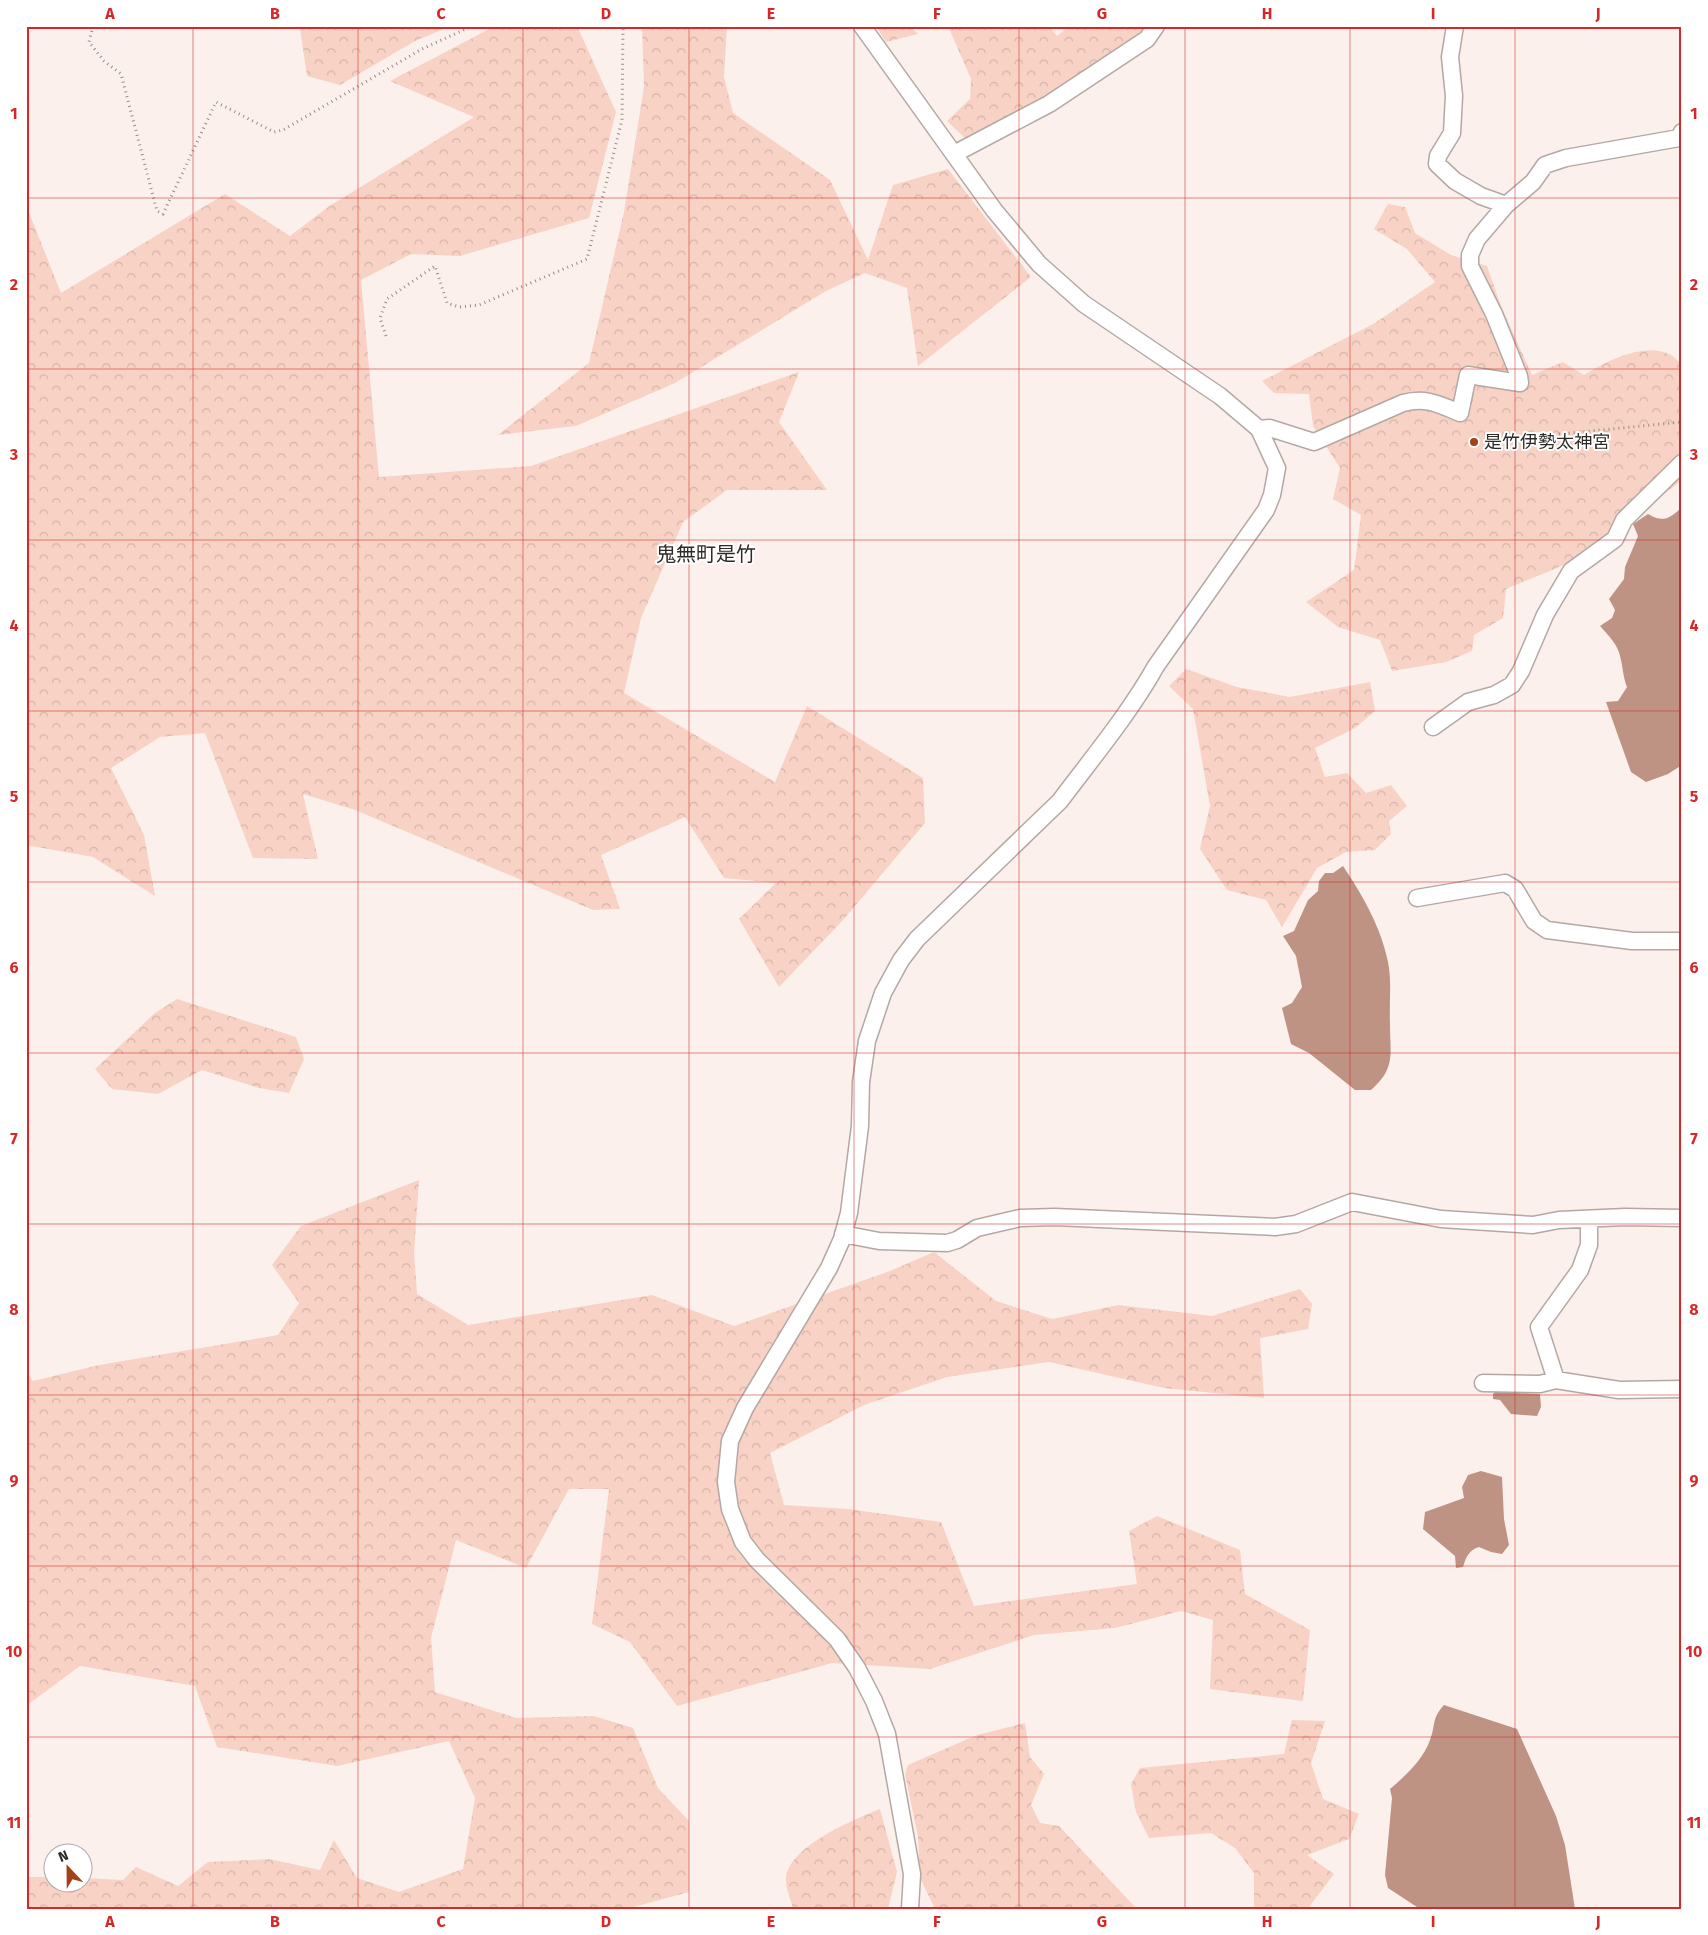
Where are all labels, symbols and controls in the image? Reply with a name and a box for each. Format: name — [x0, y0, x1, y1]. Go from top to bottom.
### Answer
text: A — [104, 4, 115, 23]
text: B — [270, 4, 280, 23]
text: C — [436, 4, 446, 23]
text: D — [601, 4, 611, 23]
text: E — [767, 4, 775, 23]
text: F — [933, 4, 941, 23]
text: G — [1097, 4, 1107, 23]
text: H — [1262, 4, 1272, 23]
text: I — [1431, 4, 1435, 23]
text: J — [1594, 4, 1601, 23]
text: 1 — [10, 104, 18, 123]
text: 1 — [1690, 104, 1698, 123]
text: 2 — [10, 275, 18, 294]
text: 2 — [1690, 275, 1698, 294]
place label: 是竹伊勢太神宮 — [1484, 431, 1610, 453]
marker: 是竹伊勢太神宮 — [1468, 436, 1480, 448]
text: 3 — [9, 445, 18, 464]
text: 3 — [1689, 445, 1698, 464]
district label: 鬼無町是竹 — [656, 542, 756, 566]
text: 4 — [9, 616, 19, 635]
text: 4 — [1689, 616, 1699, 635]
text: 5 — [10, 787, 19, 806]
text: 5 — [1690, 787, 1699, 806]
text: 6 — [9, 958, 19, 977]
text: 6 — [1689, 958, 1699, 977]
text: 7 — [10, 1129, 18, 1148]
text: 7 — [1690, 1129, 1698, 1148]
text: 8 — [9, 1300, 19, 1319]
text: 8 — [1689, 1300, 1699, 1319]
text: 9 — [10, 1471, 19, 1490]
text: 9 — [1690, 1471, 1699, 1490]
text: 10 — [6, 1642, 22, 1661]
text: 10 — [1686, 1642, 1702, 1661]
text: 11 — [7, 1813, 21, 1832]
text: 11 — [1687, 1813, 1701, 1832]
north arrow — [42, 1842, 92, 1892]
text: N — [56, 1847, 71, 1866]
text: A — [104, 1912, 115, 1931]
text: B — [270, 1912, 280, 1931]
text: C — [436, 1912, 446, 1931]
text: D — [601, 1912, 611, 1931]
text: E — [767, 1912, 775, 1931]
text: F — [933, 1912, 941, 1931]
text: G — [1097, 1912, 1107, 1931]
text: H — [1262, 1912, 1272, 1931]
text: I — [1431, 1912, 1435, 1931]
text: J — [1594, 1912, 1601, 1931]

